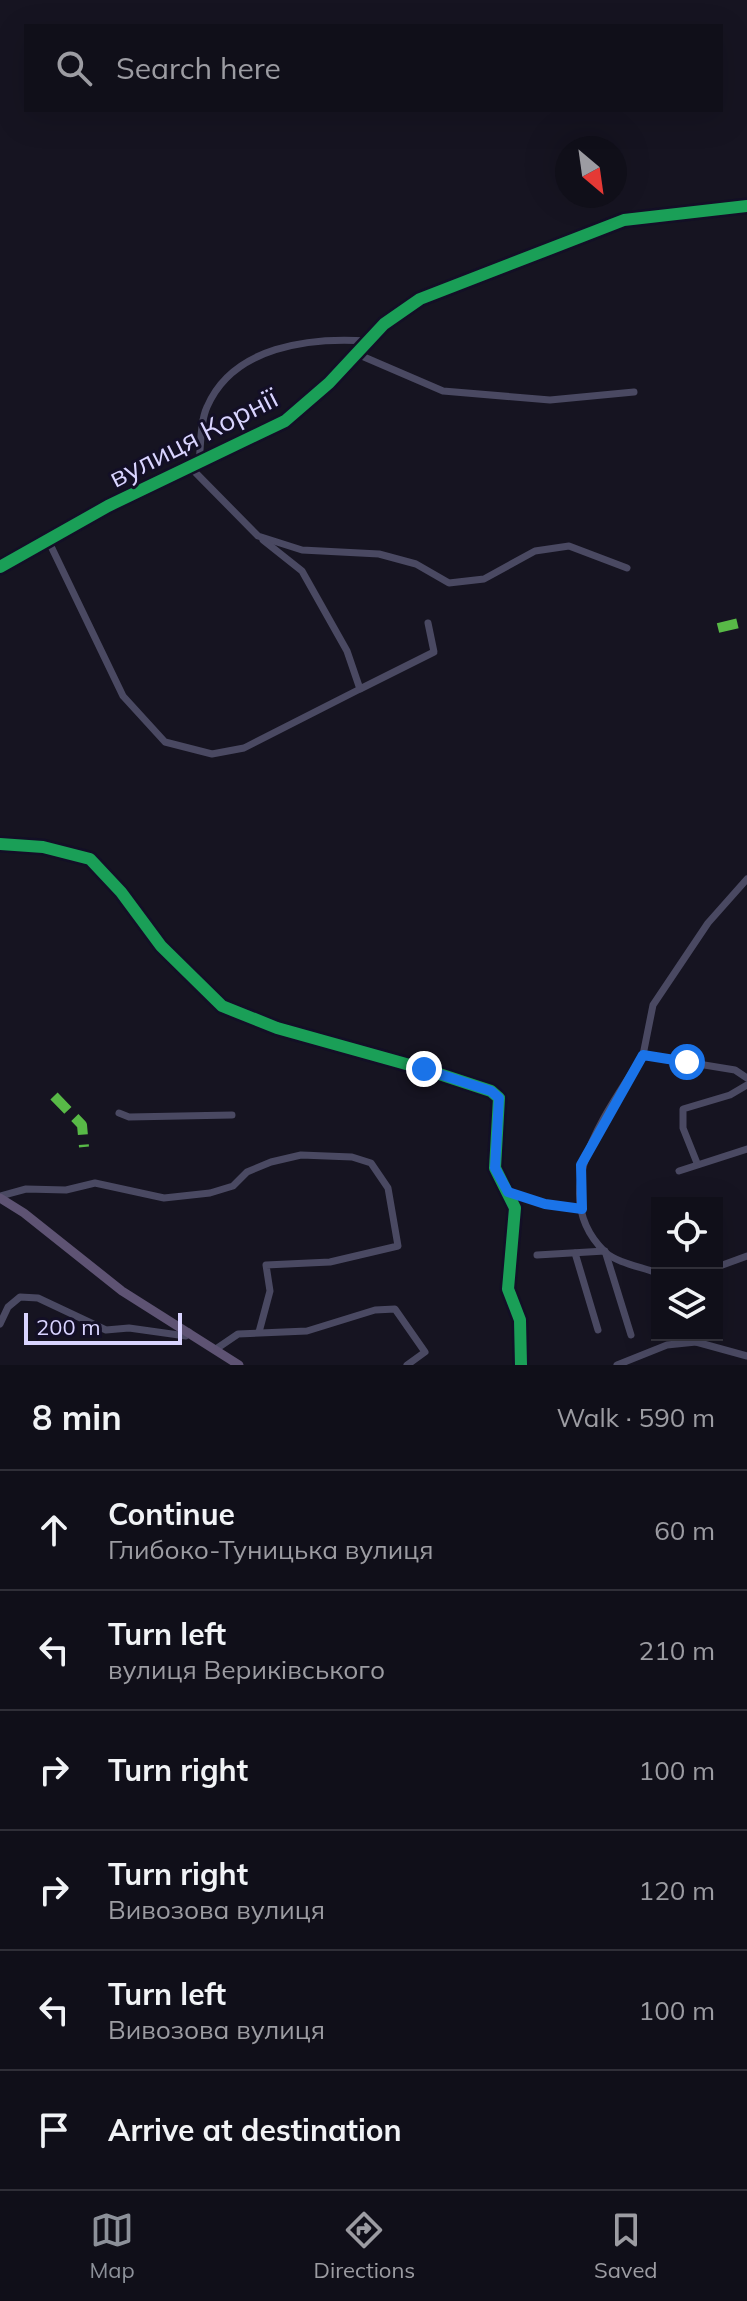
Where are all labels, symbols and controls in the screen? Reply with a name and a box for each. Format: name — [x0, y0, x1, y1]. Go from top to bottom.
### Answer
search box — [24, 24, 723, 112]
icon: search — [52, 46, 96, 90]
text: Search here — [116, 49, 281, 87]
north arrow — [555, 136, 627, 208]
street label: вулиця Корнії — [103, 379, 284, 495]
route start — [669, 1044, 705, 1080]
route end — [406, 1051, 442, 1087]
map controls — [651, 1197, 723, 1341]
button: locate — [651, 1197, 723, 1269]
button: layers — [651, 1269, 723, 1341]
scale bar — [24, 1309, 182, 1345]
text: 200 m — [36, 1313, 101, 1341]
text: 8 min — [32, 1396, 122, 1439]
text: Walk · 590 m — [556, 1401, 715, 1434]
text: Continue — [108, 1495, 235, 1533]
icon: ahead — [32, 1508, 76, 1552]
text: 60 m — [654, 1514, 715, 1547]
text: Глибоко-Туницька вулиця — [108, 1533, 434, 1566]
text: Turn left — [108, 1615, 226, 1653]
icon: left — [32, 1628, 76, 1672]
text: 210 m — [639, 1634, 715, 1667]
text: вулиця Вериківського — [108, 1653, 385, 1686]
icon: right — [32, 1748, 76, 1792]
text: Turn right — [108, 1751, 248, 1789]
text: 100 m — [639, 1754, 715, 1787]
text: Turn right — [108, 1855, 248, 1893]
icon: right — [32, 1868, 76, 1912]
text: 120 m — [639, 1874, 715, 1907]
text: Вивозова вулиця — [108, 1893, 325, 1926]
text: Turn left — [108, 1975, 226, 2013]
icon: left — [32, 1988, 76, 2032]
text: 100 m — [639, 1994, 715, 2027]
text: Вивозова вулиця — [108, 2013, 325, 2046]
icon: arrive — [32, 2108, 76, 2152]
text: Arrive at destination — [108, 2111, 402, 2149]
tab: Map — [89, 2208, 135, 2284]
tab: Directions — [314, 2208, 415, 2284]
tab: Saved — [594, 2208, 658, 2284]

